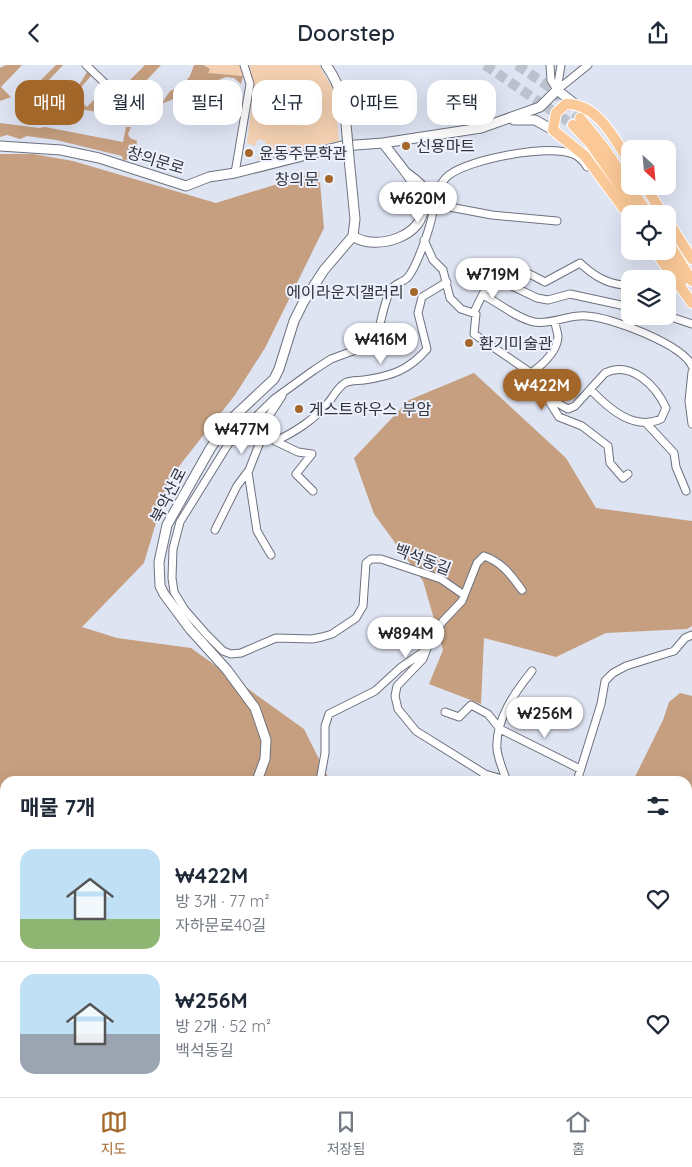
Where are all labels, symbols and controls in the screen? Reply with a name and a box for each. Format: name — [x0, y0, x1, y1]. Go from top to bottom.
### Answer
icon: back — [20, 19, 48, 47]
text: Doorstep — [297, 19, 395, 47]
icon: share — [644, 19, 672, 47]
chip: 매매 — [15, 80, 84, 125]
chip: 월세 — [94, 80, 163, 125]
chip: 필터 — [173, 80, 242, 125]
chip: 신규 — [252, 80, 322, 125]
chip: 아파트 — [332, 80, 417, 125]
chip: 주택 — [427, 80, 496, 125]
place label: 신용마트 — [416, 136, 475, 156]
marker: 신용마트 — [400, 140, 412, 152]
north arrow — [621, 140, 676, 195]
map controls — [621, 140, 676, 325]
street label: 창의문로 — [125, 142, 187, 178]
place label: 윤동주문학관 — [259, 143, 348, 163]
marker: 윤동주문학관 — [243, 147, 255, 159]
place label: 창의문 — [275, 169, 319, 189]
marker: 창의문 — [323, 173, 335, 185]
pin: ₩620M — [383, 181, 453, 224]
text: ₩620M — [390, 188, 446, 208]
button: locate — [621, 205, 676, 260]
pin: ₩719M — [458, 257, 528, 300]
text: ₩719M — [467, 264, 519, 284]
button: layers — [621, 270, 676, 325]
place label: 에이라운지갤러리 — [286, 282, 404, 302]
marker: 에이라운지갤러리 — [408, 286, 420, 298]
pin: ₩416M — [346, 323, 416, 365]
text: ₩416M — [355, 329, 407, 349]
place label: 환기미술관 — [479, 333, 553, 353]
marker: 환기미술관 — [463, 337, 475, 349]
pin: ₩422M — [507, 369, 577, 411]
text: ₩422M — [514, 375, 570, 395]
place label: 게스트하우스 부암 — [309, 399, 431, 419]
marker: 게스트하우스 부암 — [293, 403, 305, 415]
pin: ₩477M — [207, 413, 277, 455]
text: ₩477M — [215, 419, 269, 439]
street label: 북악산로 — [146, 464, 190, 526]
street label: 백석동길 — [392, 539, 454, 579]
pin: ₩894M — [371, 617, 441, 659]
text: ₩894M — [378, 623, 434, 643]
pin: ₩256M — [510, 697, 580, 739]
text: ₩256M — [517, 703, 573, 723]
icon: filters — [644, 792, 672, 820]
text: 매물 7개 — [20, 794, 95, 820]
text: ₩422M — [175, 862, 248, 888]
icon: home — [60, 869, 120, 929]
icon: heart — [644, 885, 672, 913]
text: 방 3개 · 77 m² — [175, 891, 270, 911]
text: 자하문로40길 — [175, 915, 267, 935]
text: ₩256M — [175, 987, 248, 1013]
icon: home — [60, 994, 120, 1054]
icon: heart — [644, 1010, 672, 1038]
text: 방 2개 · 52 m² — [175, 1016, 271, 1036]
text: 백석동길 — [175, 1040, 234, 1060]
tab: 지도 — [100, 1108, 128, 1158]
tab: 저장됨 — [327, 1108, 365, 1158]
tab: 홈 — [564, 1108, 592, 1158]

